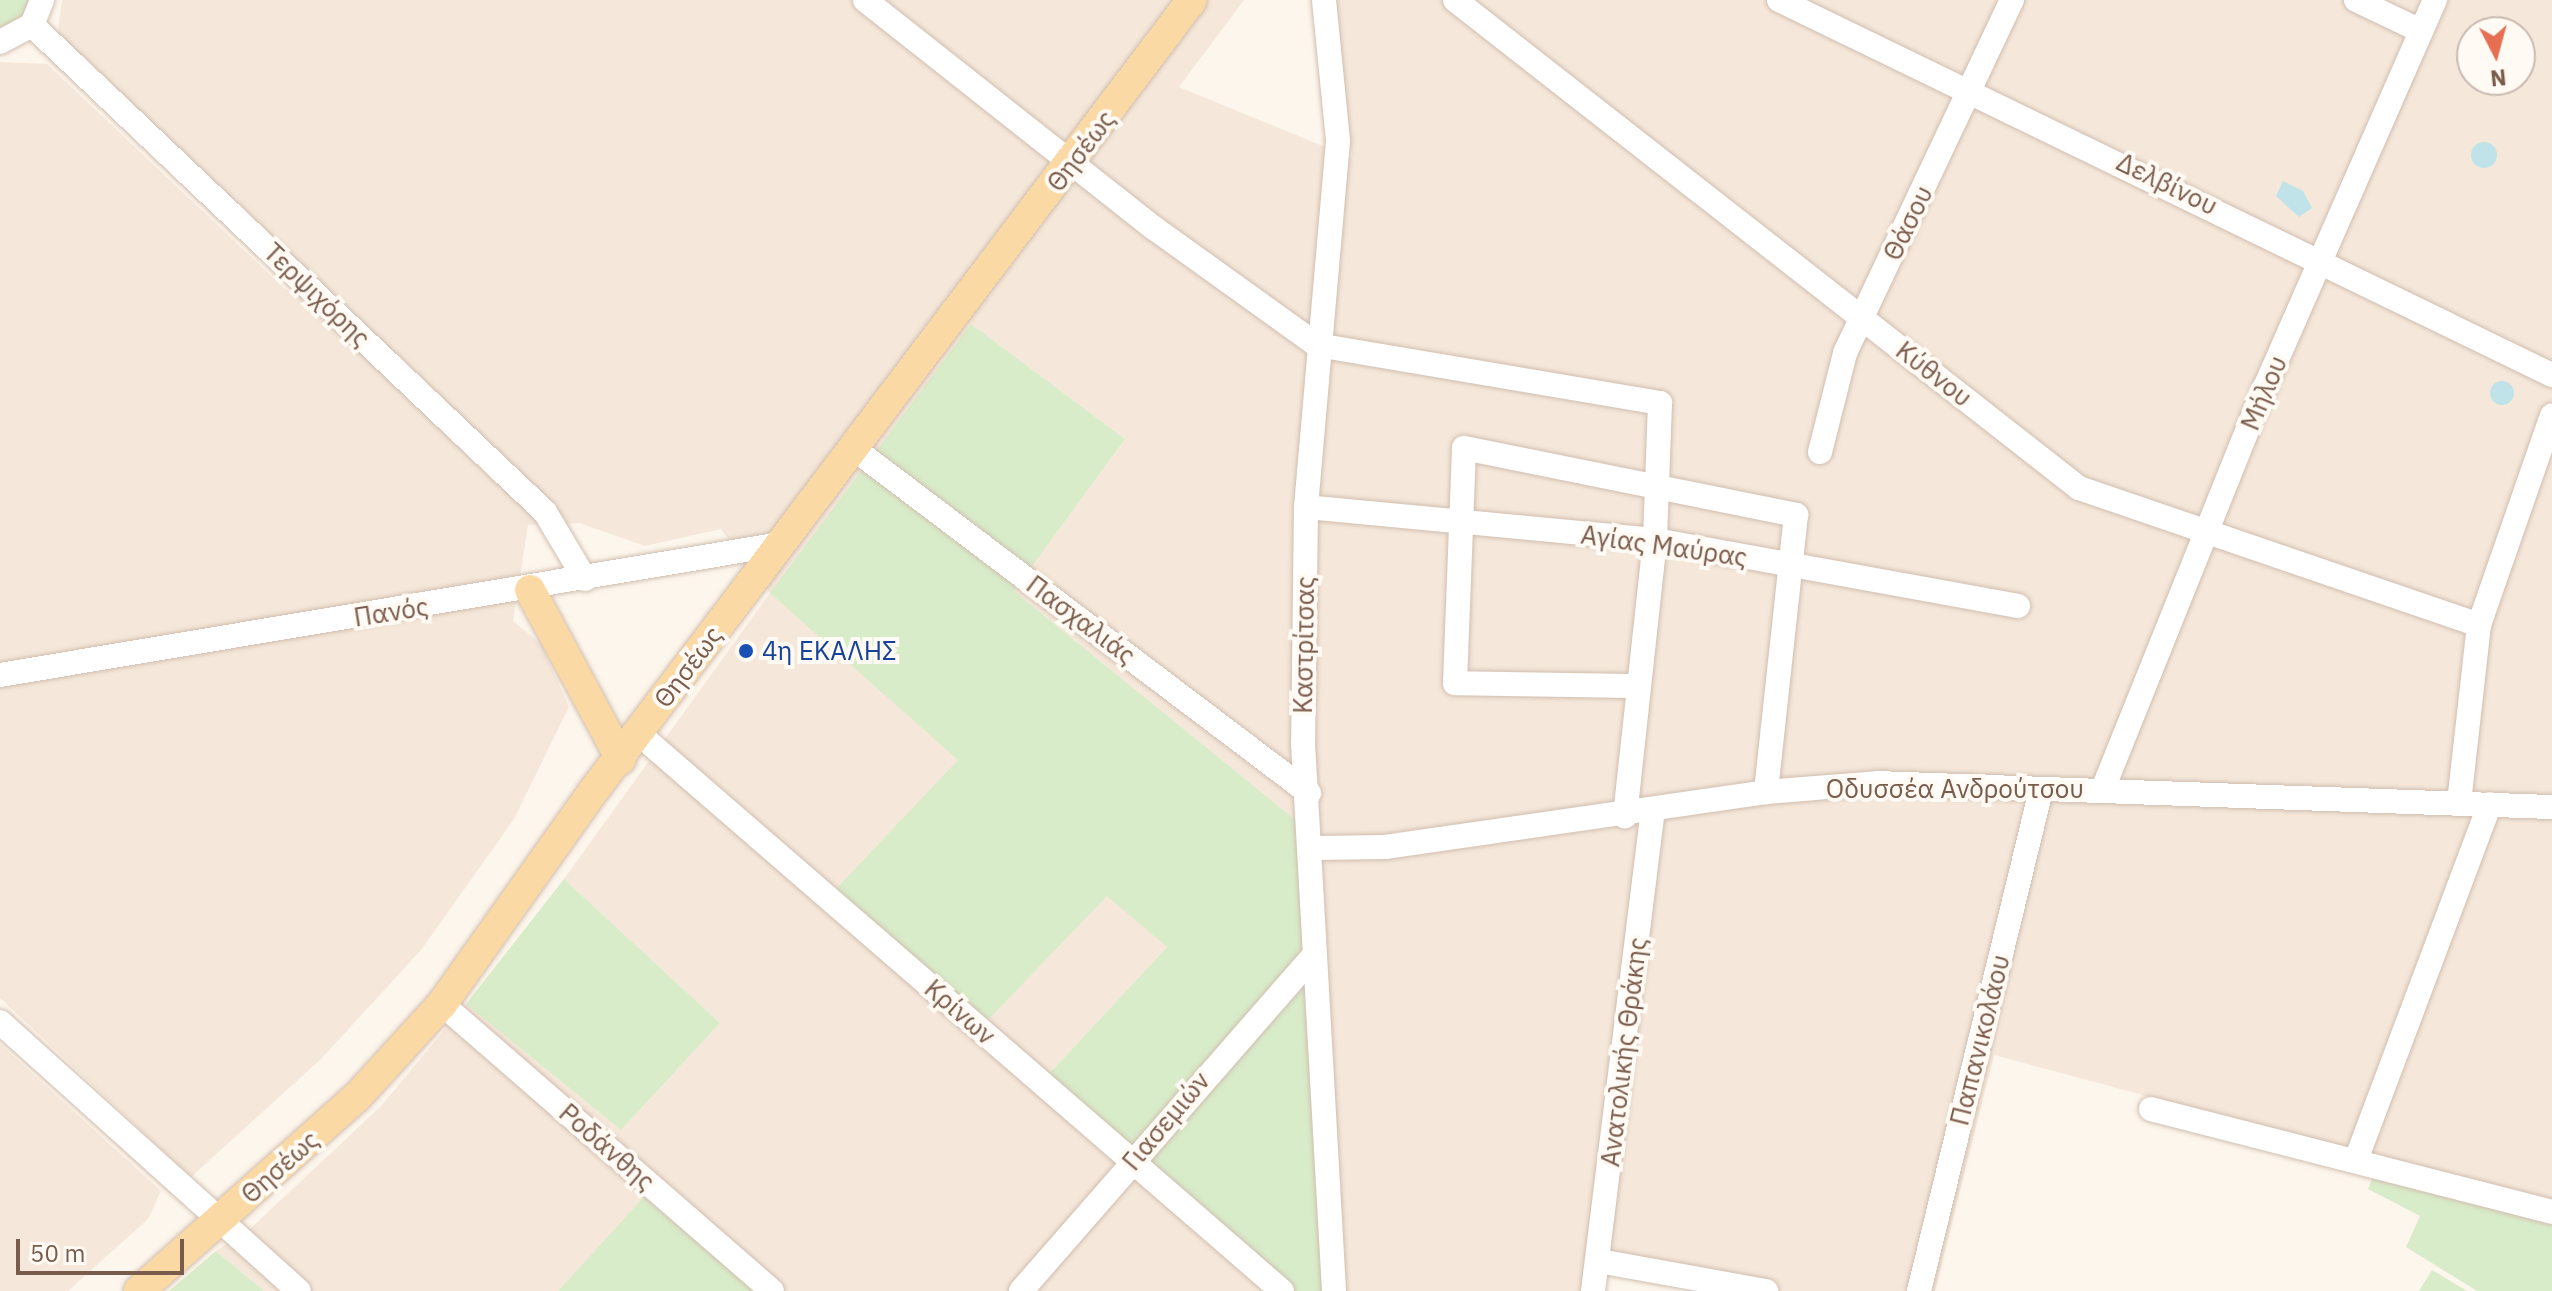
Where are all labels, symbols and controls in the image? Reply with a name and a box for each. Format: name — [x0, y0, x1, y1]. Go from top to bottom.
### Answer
north arrow — [2456, 16, 2536, 96]
text: N — [2489, 63, 2508, 94]
street label: Θησέως — [1040, 104, 1122, 198]
street label: Δελβίνου — [2111, 146, 2223, 222]
street label: Θάσου — [1877, 181, 1939, 265]
street label: Τερψιχόρης — [257, 237, 377, 353]
street label: Κύθνου — [1890, 335, 1978, 413]
street label: Μήλου — [2234, 351, 2294, 435]
street label: Αγίας Μαύρας — [1579, 519, 1749, 573]
street label: Πασχαλιάς — [1020, 569, 1142, 671]
street label: Καστρίτσας — [1287, 576, 1321, 714]
street label: Πανός — [352, 591, 430, 633]
street label: Θησέως — [647, 620, 729, 714]
place label: 4η ΕΚΑΛΗΣ — [762, 635, 897, 667]
marker: 4η ΕΚΑΛΗΣ — [737, 642, 755, 660]
street label: Οδυσσέα Ανδρούτσου — [1826, 773, 2084, 805]
street label: Ανατολικής Θράκης — [1594, 936, 1654, 1168]
street label: Παπανικολάου — [1944, 951, 2016, 1129]
street label: Κρίνων — [918, 973, 1002, 1051]
street label: Γιασεμιών — [1116, 1065, 1216, 1177]
street label: Ροδάνθης — [553, 1097, 661, 1197]
street label: Θησέως — [235, 1124, 325, 1210]
scale bar — [20, 1223, 188, 1273]
text: 50 m — [30, 1237, 85, 1269]

